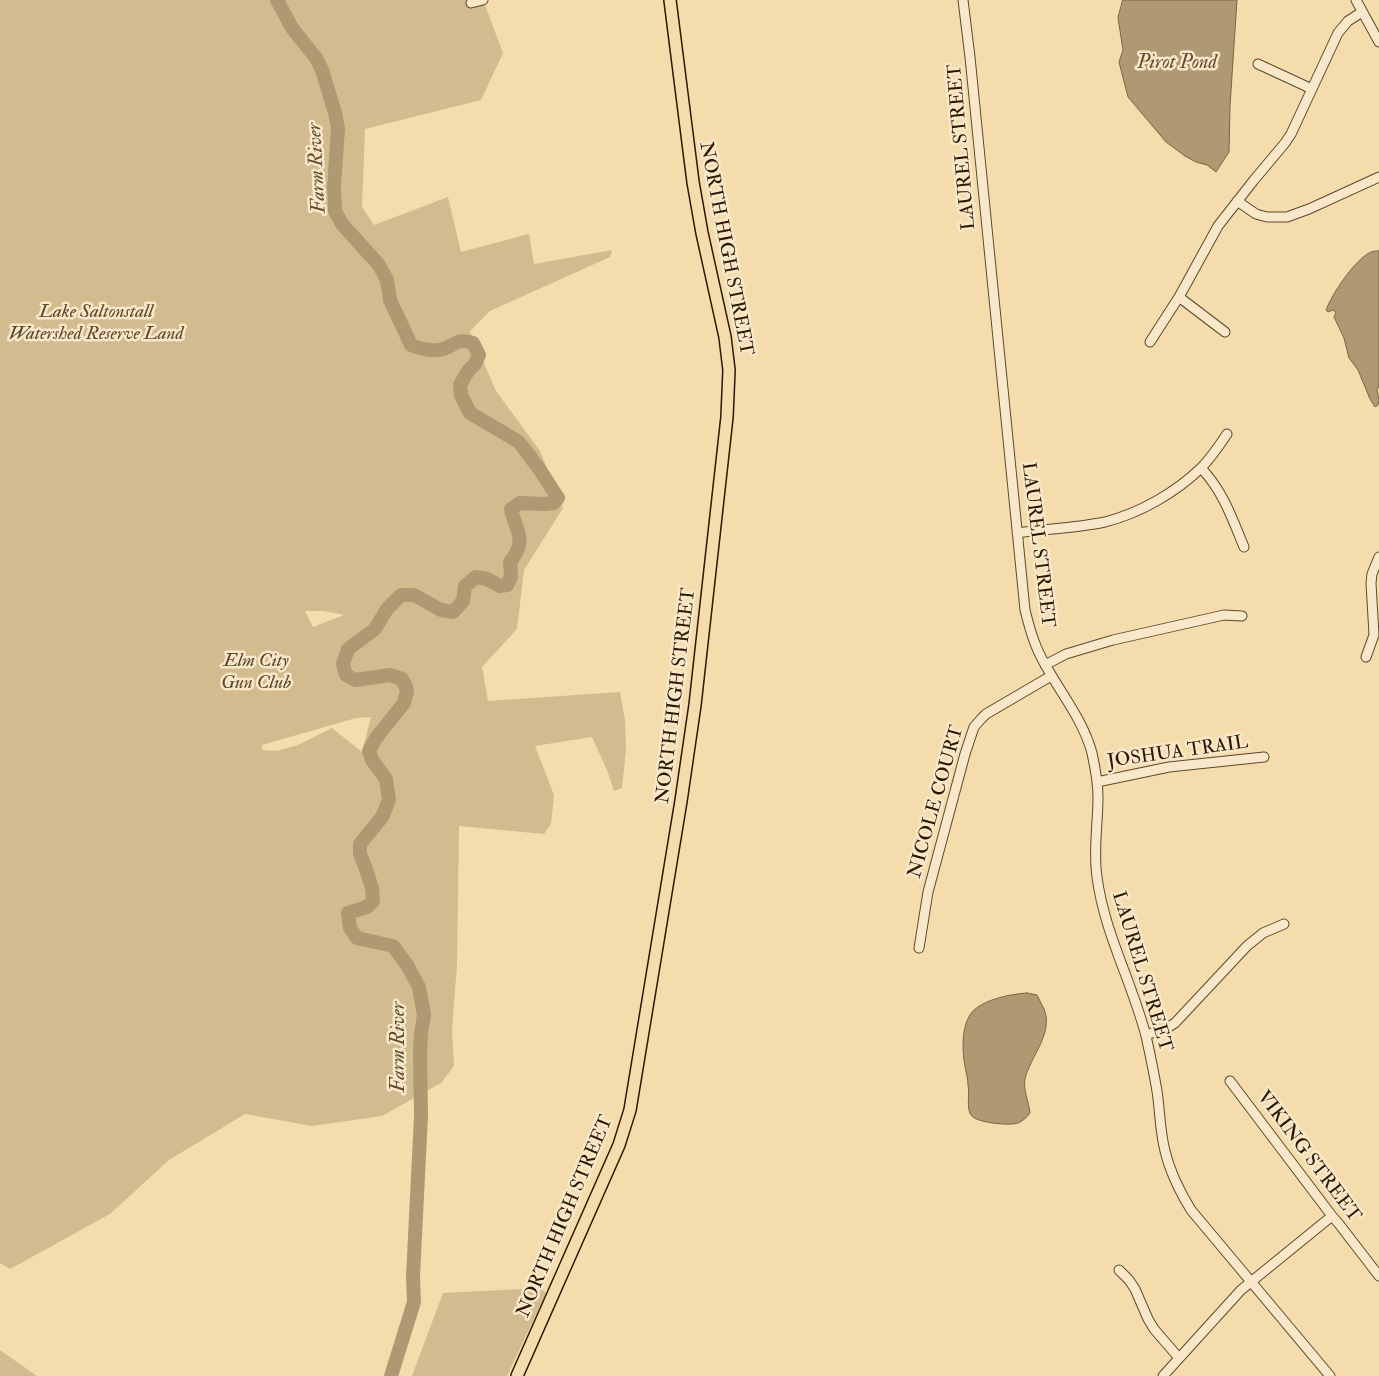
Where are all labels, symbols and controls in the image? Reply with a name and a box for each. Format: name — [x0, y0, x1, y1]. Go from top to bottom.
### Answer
water label: Pirot Pond — [1137, 52, 1217, 76]
street label: LAUREL STREET — [944, 63, 982, 231]
water label: Farm River — [304, 122, 332, 214]
street label: NORTH HIGH STREET — [693, 140, 757, 358]
park label: Lake Saltonstall Watershed Reserve Land — [8, 302, 184, 346]
street label: LAUREL STREET — [1016, 461, 1058, 629]
street label: NORTH HIGH STREET — [652, 587, 702, 805]
park label: Elm City Gun Club — [221, 651, 291, 695]
street label: NICOLE COURT — [904, 723, 970, 881]
street label: JOSHUA TRAIL — [1106, 732, 1250, 774]
street label: LAUREL STREET — [1106, 889, 1176, 1055]
water label: Farm River — [388, 1002, 412, 1092]
street label: VIKING STREET — [1251, 1087, 1365, 1227]
street label: NORTH HIGH STREET — [513, 1113, 619, 1321]

